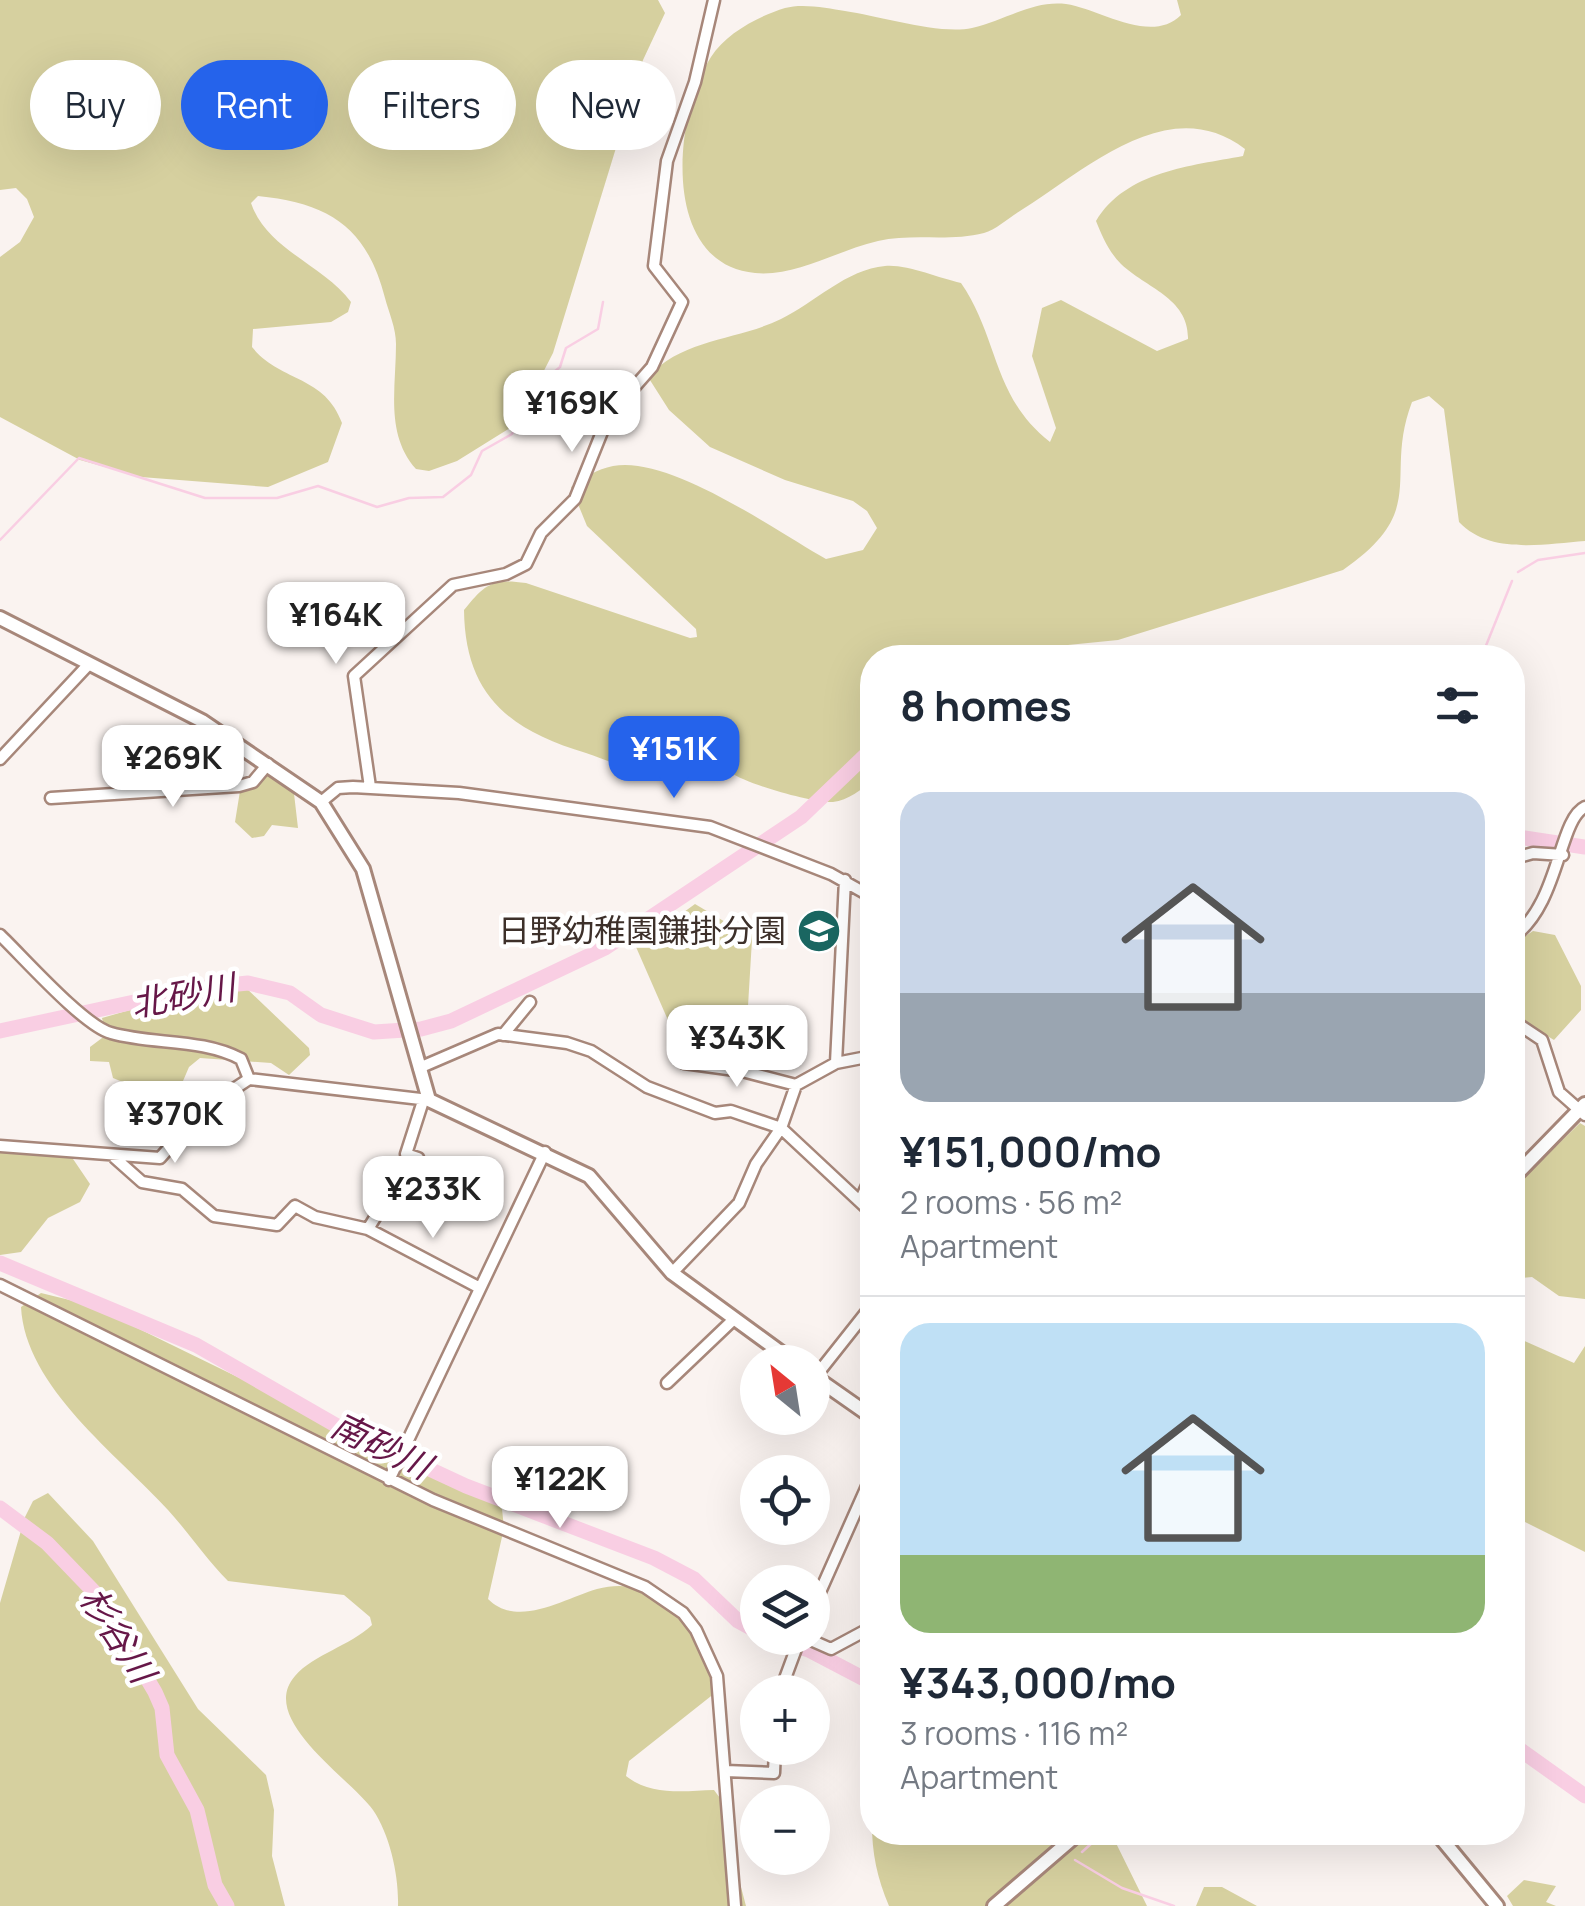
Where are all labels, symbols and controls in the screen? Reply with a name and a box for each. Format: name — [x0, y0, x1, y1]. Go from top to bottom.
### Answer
chip: Buy — [30, 60, 161, 150]
chip: Rent — [181, 60, 328, 150]
chip: Filters — [348, 60, 516, 150]
chip: New — [536, 60, 676, 150]
pin: ¥169K — [502, 370, 642, 455]
text: ¥169K — [525, 380, 619, 424]
pin: ¥164K — [266, 582, 406, 667]
text: ¥164K — [289, 592, 383, 636]
text: 8 homes — [900, 676, 1072, 734]
icon: filters — [1430, 678, 1485, 733]
pin: ¥151K — [604, 716, 744, 801]
pin: ¥269K — [103, 725, 243, 810]
text: ¥151K — [630, 726, 718, 770]
text: ¥269K — [124, 735, 222, 779]
icon: home — [1103, 857, 1283, 1037]
place label: 日野幼稚園鎌掛分園 — [498, 908, 786, 952]
school or university icon: 日野幼稚園鎌掛分園 — [796, 908, 842, 954]
water label: 北砂川 — [127, 962, 243, 1028]
pin: ¥343K — [667, 1005, 807, 1090]
text: ¥343K — [689, 1015, 785, 1059]
pin: ¥370K — [105, 1081, 245, 1166]
text: ¥370K — [126, 1091, 224, 1135]
text: ¥151,000/mo — [900, 1122, 1161, 1180]
pin: ¥233K — [363, 1156, 503, 1241]
text: ¥233K — [385, 1166, 481, 1210]
text: 2 rooms · 56 m² — [900, 1180, 1122, 1224]
text: Apartment — [900, 1224, 1058, 1268]
north arrow — [740, 1345, 830, 1435]
map controls — [740, 1345, 830, 1875]
icon: home — [1103, 1388, 1283, 1568]
water label: 南砂川 — [324, 1401, 443, 1491]
pin: ¥122K — [490, 1446, 630, 1531]
button: locate — [740, 1455, 830, 1545]
text: ¥122K — [514, 1456, 606, 1500]
button: layers — [740, 1565, 830, 1655]
water label: 杉谷川 — [69, 1577, 169, 1695]
text: ¥343,000/mo — [900, 1653, 1176, 1711]
button: + — [740, 1675, 830, 1765]
text: 3 rooms · 116 m² — [900, 1711, 1128, 1755]
text: Apartment — [900, 1755, 1058, 1799]
button: − — [740, 1785, 830, 1875]

